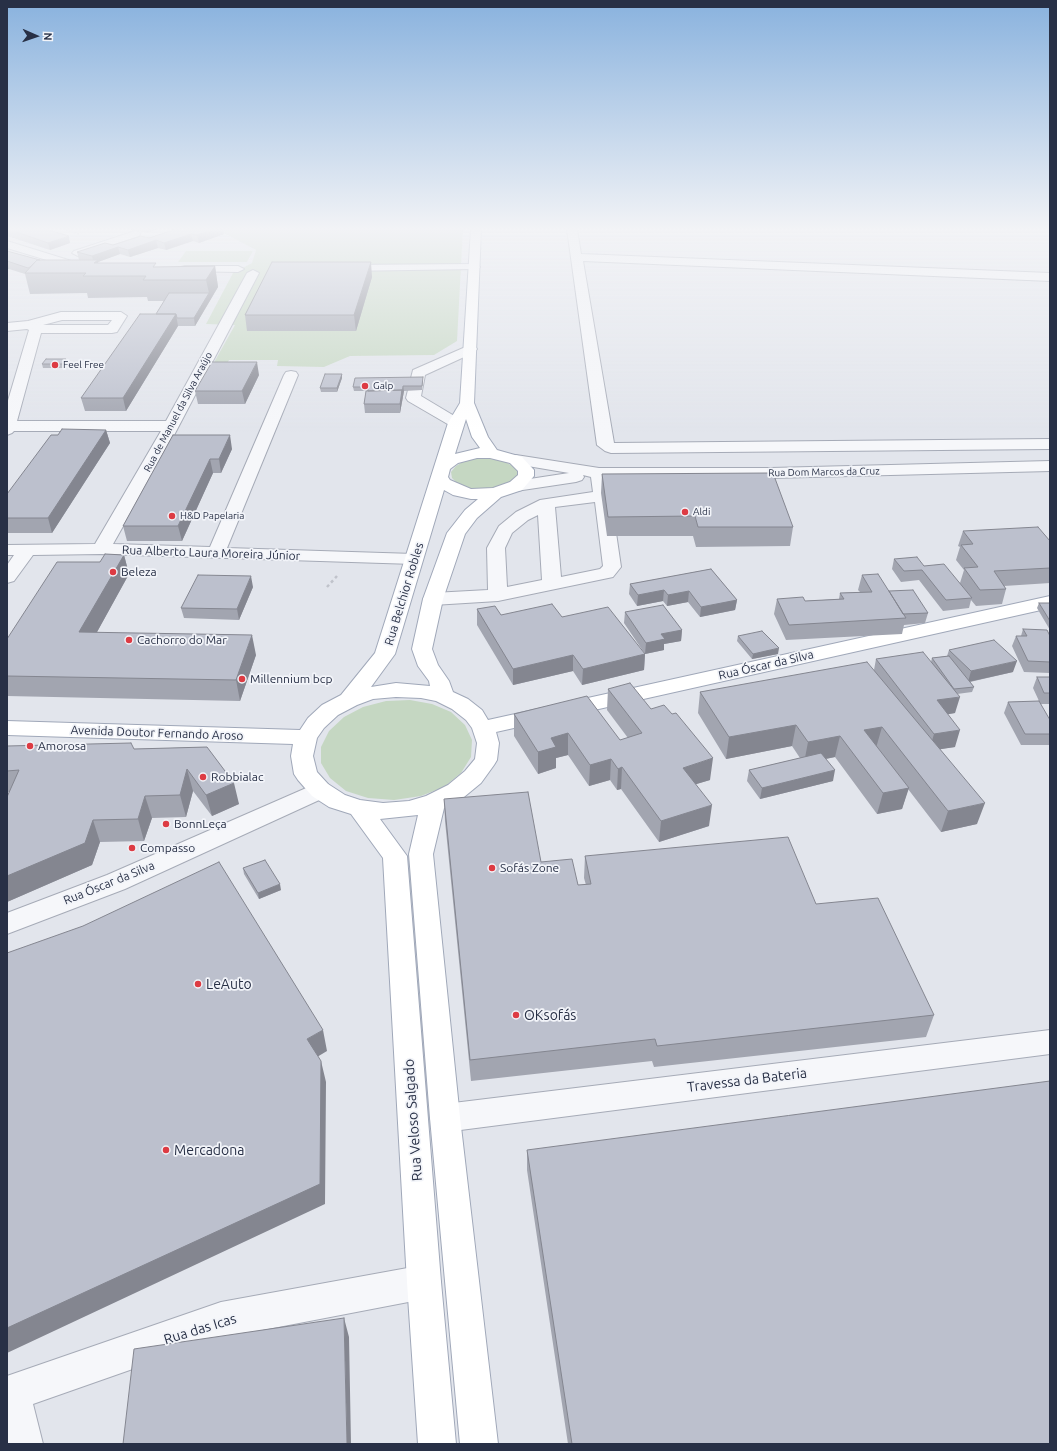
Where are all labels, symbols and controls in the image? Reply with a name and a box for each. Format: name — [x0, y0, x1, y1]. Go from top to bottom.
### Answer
north arrow — [16, 16, 56, 56]
text: N — [42, 32, 54, 41]
street label: Rua de Manuel da Silva Araújo — [141, 350, 215, 474]
place label: Feel Free — [63, 359, 104, 371]
marker: Feel Free — [50, 360, 60, 370]
place label: Galp — [373, 380, 393, 392]
marker: Galp — [360, 381, 370, 391]
street label: Rua Dom Marcos da Cruz — [768, 465, 880, 479]
place label: Aldi — [693, 506, 710, 518]
marker: Aldi — [680, 507, 690, 517]
place label: H&D Papelaria — [180, 510, 244, 522]
marker: H&D Papelaria — [167, 511, 177, 521]
street label: Rua Belchior Robles — [382, 541, 426, 647]
street label: Rua Alberto Laura Moreira Júnior — [122, 543, 300, 563]
place label: Beleza — [121, 565, 157, 579]
marker: Beleza — [108, 567, 118, 577]
place label: Cachorro do Mar — [137, 633, 227, 647]
marker: Cachorro do Mar — [124, 635, 134, 645]
street label: Rua Óscar da Silva — [717, 647, 815, 683]
place label: Millennium bcp — [250, 672, 332, 686]
marker: Millennium bcp — [237, 674, 247, 684]
street label: Avenida Doutor Fernando Aroso — [70, 723, 244, 743]
place label: Amorosa — [38, 739, 86, 753]
marker: Amorosa — [25, 741, 35, 751]
place label: Robbialac — [211, 770, 264, 784]
marker: Robbialac — [198, 772, 208, 782]
place label: BonnLeça — [174, 817, 227, 831]
marker: BonnLeça — [161, 819, 171, 829]
place label: Compasso — [140, 841, 195, 855]
marker: Compasso — [127, 843, 137, 853]
street label: Rua Óscar da Silva — [61, 858, 157, 908]
place label: Sofás Zone — [500, 861, 559, 875]
marker: Sofás Zone — [487, 863, 497, 873]
place label: LeAuto — [206, 976, 252, 992]
marker: LeAuto — [193, 979, 203, 989]
place label: OKsofás — [524, 1007, 576, 1023]
marker: OKsofás — [511, 1010, 521, 1020]
street label: Rua Veloso Salgado — [400, 1058, 426, 1182]
street label: Travessa da Bateria — [686, 1064, 808, 1096]
place label: Mercadona — [174, 1142, 244, 1158]
marker: Mercadona — [161, 1145, 171, 1155]
street label: Rua das Icas — [162, 1310, 238, 1348]

